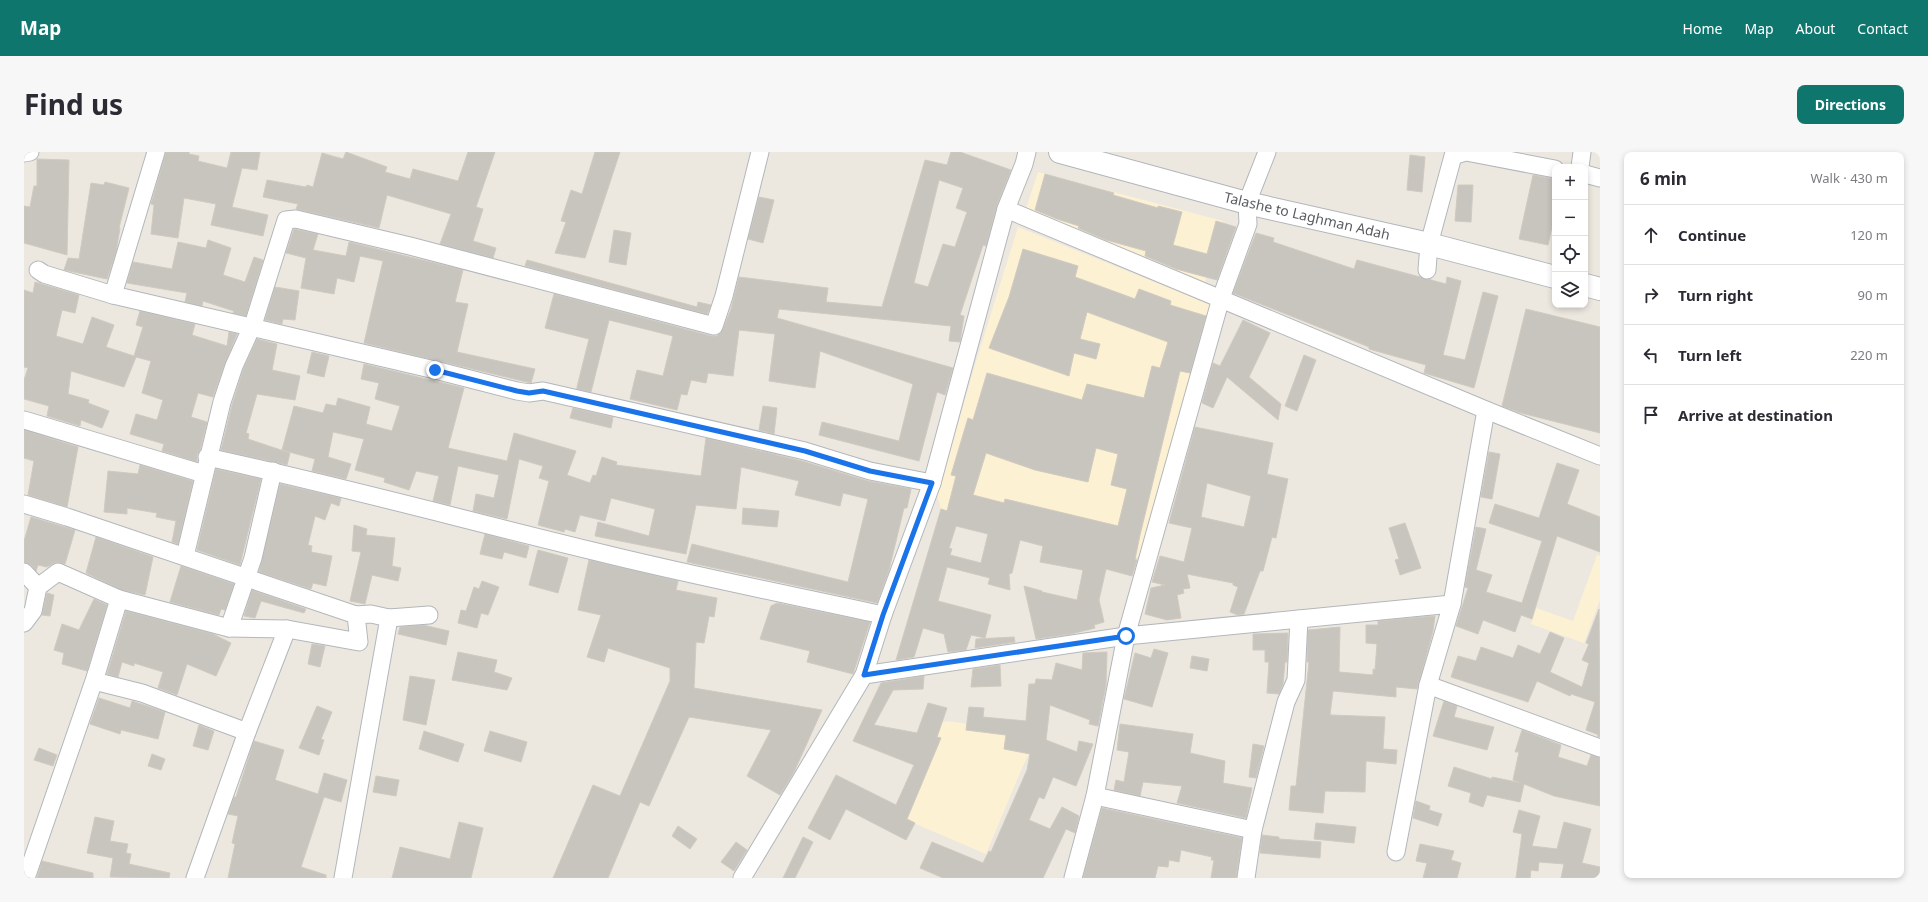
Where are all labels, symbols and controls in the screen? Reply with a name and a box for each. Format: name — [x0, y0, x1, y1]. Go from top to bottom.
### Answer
text: Map — [20, 15, 61, 41]
text: Home — [1683, 19, 1722, 38]
text: Map — [1744, 19, 1774, 38]
text: About — [1796, 19, 1835, 38]
text: Contact — [1857, 19, 1908, 38]
text: Find us — [24, 85, 123, 123]
button: Directions — [1797, 85, 1904, 124]
map controls — [1552, 164, 1588, 308]
button: + — [1552, 164, 1588, 200]
text: 6 min — [1640, 167, 1687, 190]
text: Walk · 430 m — [1810, 169, 1888, 187]
street label: Talashe to Laghman Adah — [1222, 187, 1392, 244]
button: − — [1552, 200, 1588, 236]
icon: ahead — [1640, 224, 1662, 246]
text: Continue — [1678, 225, 1746, 245]
text: 120 m — [1850, 226, 1888, 244]
button: locate — [1552, 236, 1588, 272]
button: layers — [1552, 272, 1588, 308]
icon: right — [1640, 284, 1662, 306]
text: Turn right — [1678, 285, 1753, 305]
text: 90 m — [1858, 286, 1888, 304]
icon: left — [1640, 344, 1662, 366]
text: Turn left — [1678, 345, 1742, 365]
text: 220 m — [1850, 346, 1888, 364]
route end — [426, 361, 444, 379]
icon: arrive — [1640, 404, 1662, 426]
text: Arrive at destination — [1678, 405, 1833, 425]
route start — [1117, 627, 1135, 645]

